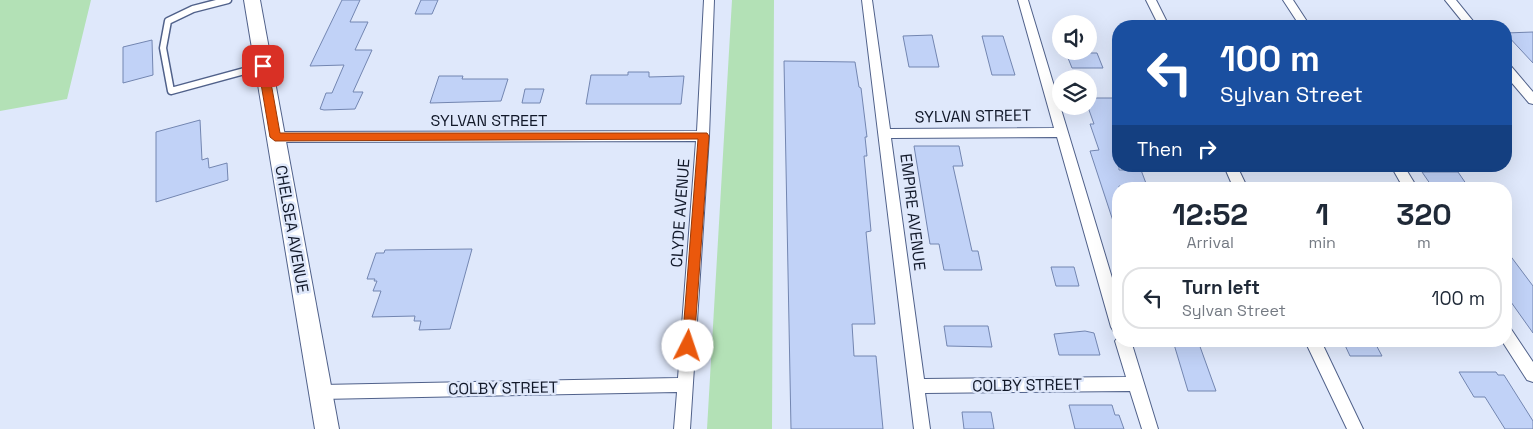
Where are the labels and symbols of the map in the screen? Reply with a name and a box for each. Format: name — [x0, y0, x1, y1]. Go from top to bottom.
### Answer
pin — [242, 45, 284, 87]
street label: SYLVAN STREET — [914, 104, 1032, 128]
street label: SYLVAN STREET — [431, 110, 547, 131]
street label: EMPIRE AVENUE — [895, 152, 931, 272]
street label: CLYDE AVENUE — [666, 158, 694, 268]
street label: CHELSEA AVENUE — [270, 163, 314, 295]
position arrow — [661, 319, 713, 371]
street label: COLBY STREET — [972, 374, 1082, 396]
street label: COLBY STREET — [448, 377, 558, 399]

